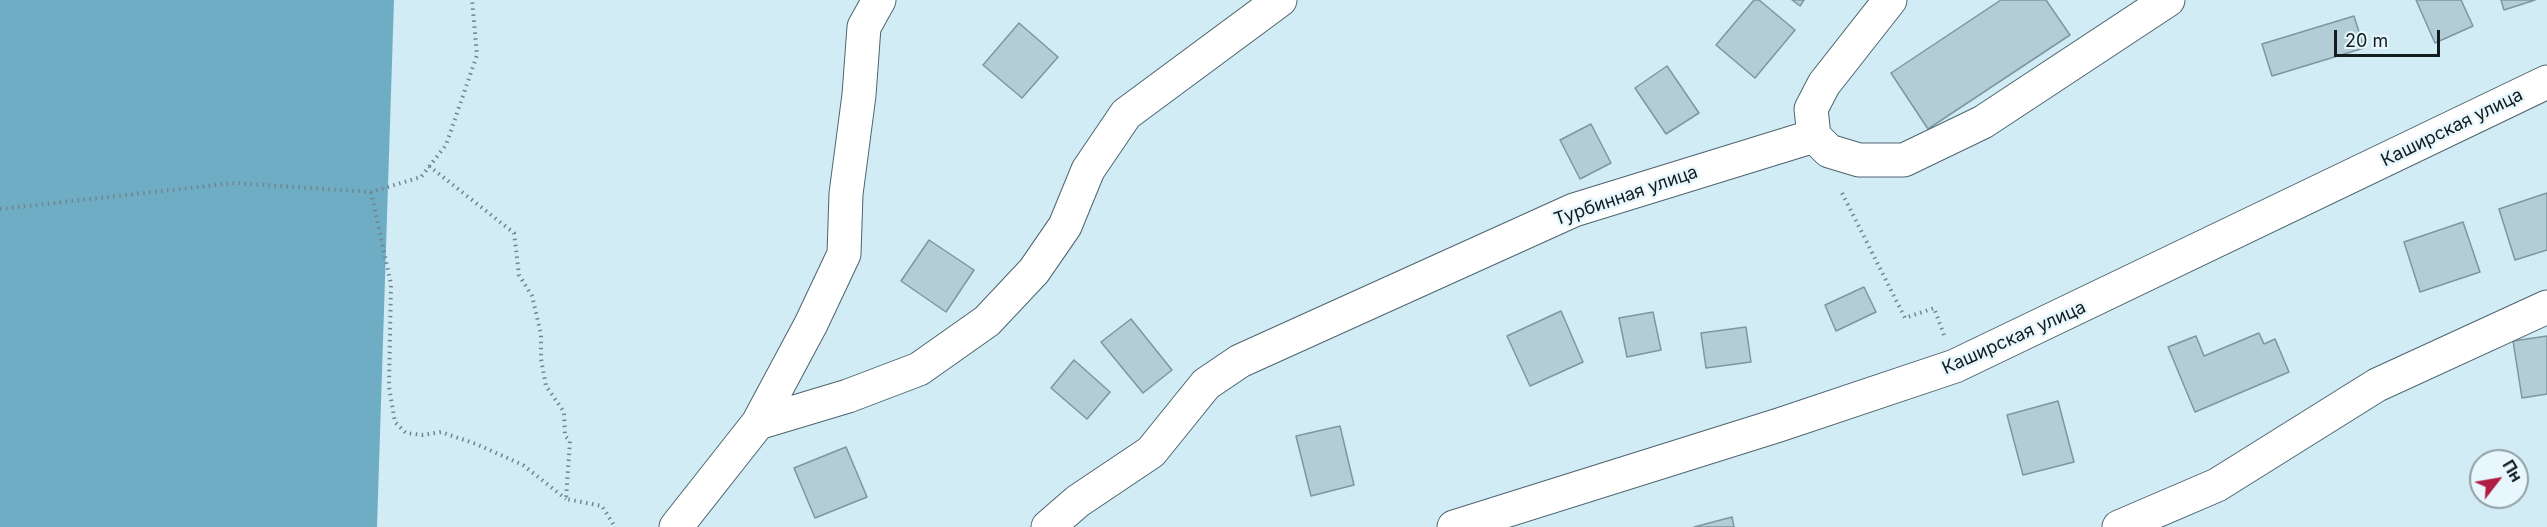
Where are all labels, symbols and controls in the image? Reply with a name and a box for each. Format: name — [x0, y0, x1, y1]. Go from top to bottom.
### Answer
scale bar — [2337, 18, 2444, 56]
text: 20 m — [2345, 30, 2388, 51]
street label: Каширская улица — [2378, 84, 2526, 172]
street label: Турбинная улица — [1551, 161, 1701, 231]
street label: Каширская улица — [1939, 297, 2089, 379]
north arrow — [2469, 449, 2529, 509]
text: Пн — [2498, 456, 2527, 485]

